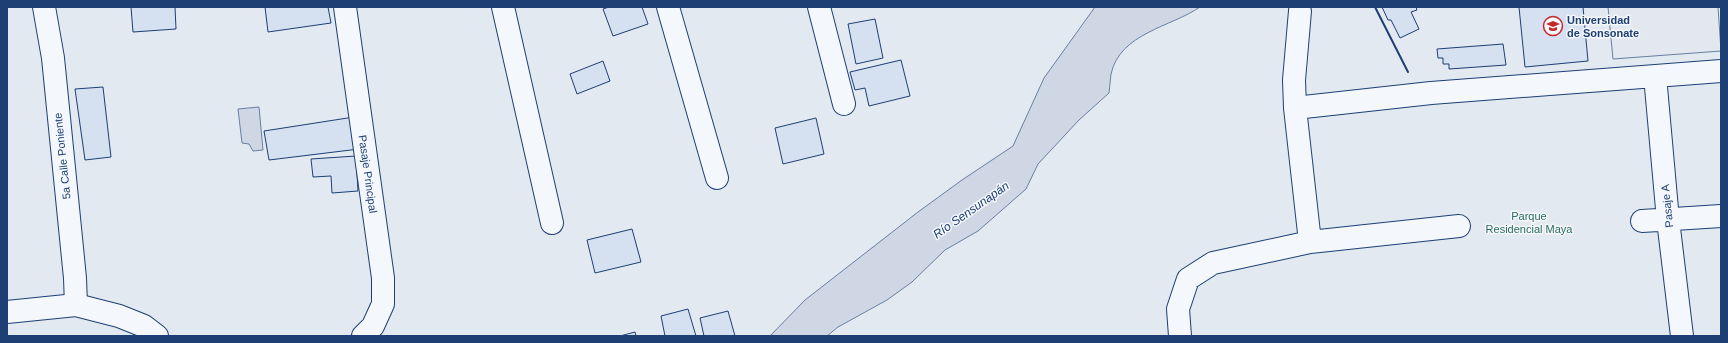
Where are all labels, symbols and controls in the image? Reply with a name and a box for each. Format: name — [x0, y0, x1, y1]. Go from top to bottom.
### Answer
place label: Universidad de Sonsonate — [1567, 14, 1639, 39]
school or university icon: Universidad de Sonsonate — [1542, 15, 1564, 37]
street label: 5a Calle Poniente — [51, 112, 73, 200]
street label: Pasaje Principal — [357, 134, 379, 214]
water label: Río Sensunapán — [930, 178, 1012, 241]
street label: Pasaje A — [1659, 183, 1675, 228]
park label: Parque Residencial Maya — [1486, 210, 1573, 235]

